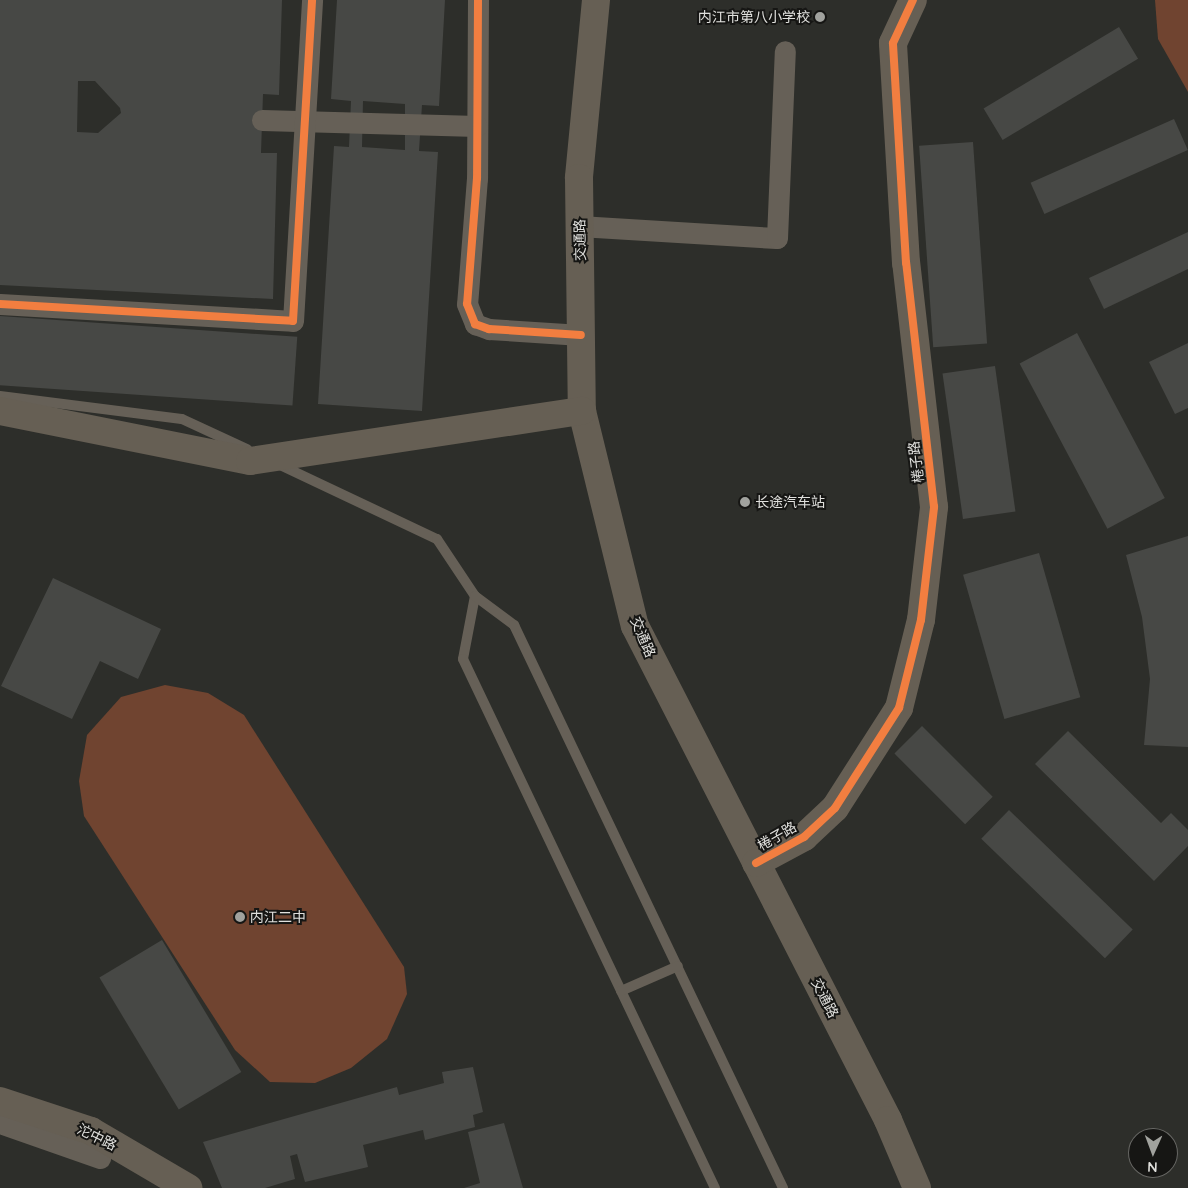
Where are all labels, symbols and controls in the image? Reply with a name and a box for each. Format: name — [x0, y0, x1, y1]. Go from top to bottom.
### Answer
place label: 内江市第八小学校 — [698, 9, 810, 25]
marker: 内江市第八小学校 — [814, 11, 826, 23]
street label: 交通路 — [571, 219, 589, 261]
street label: 棬子路 — [905, 440, 927, 484]
place label: 长途汽车站 — [755, 494, 825, 510]
marker: 长途汽车站 — [739, 496, 751, 508]
street label: 交通路 — [627, 614, 659, 660]
street label: 棬子路 — [755, 818, 799, 854]
place label: 内江二中 — [250, 909, 306, 925]
marker: 内江二中 — [234, 911, 246, 923]
street label: 交通路 — [808, 975, 842, 1021]
street label: 沱中路 — [74, 1120, 120, 1154]
north arrow — [1128, 1128, 1178, 1178]
text: N — [1147, 1158, 1158, 1176]

